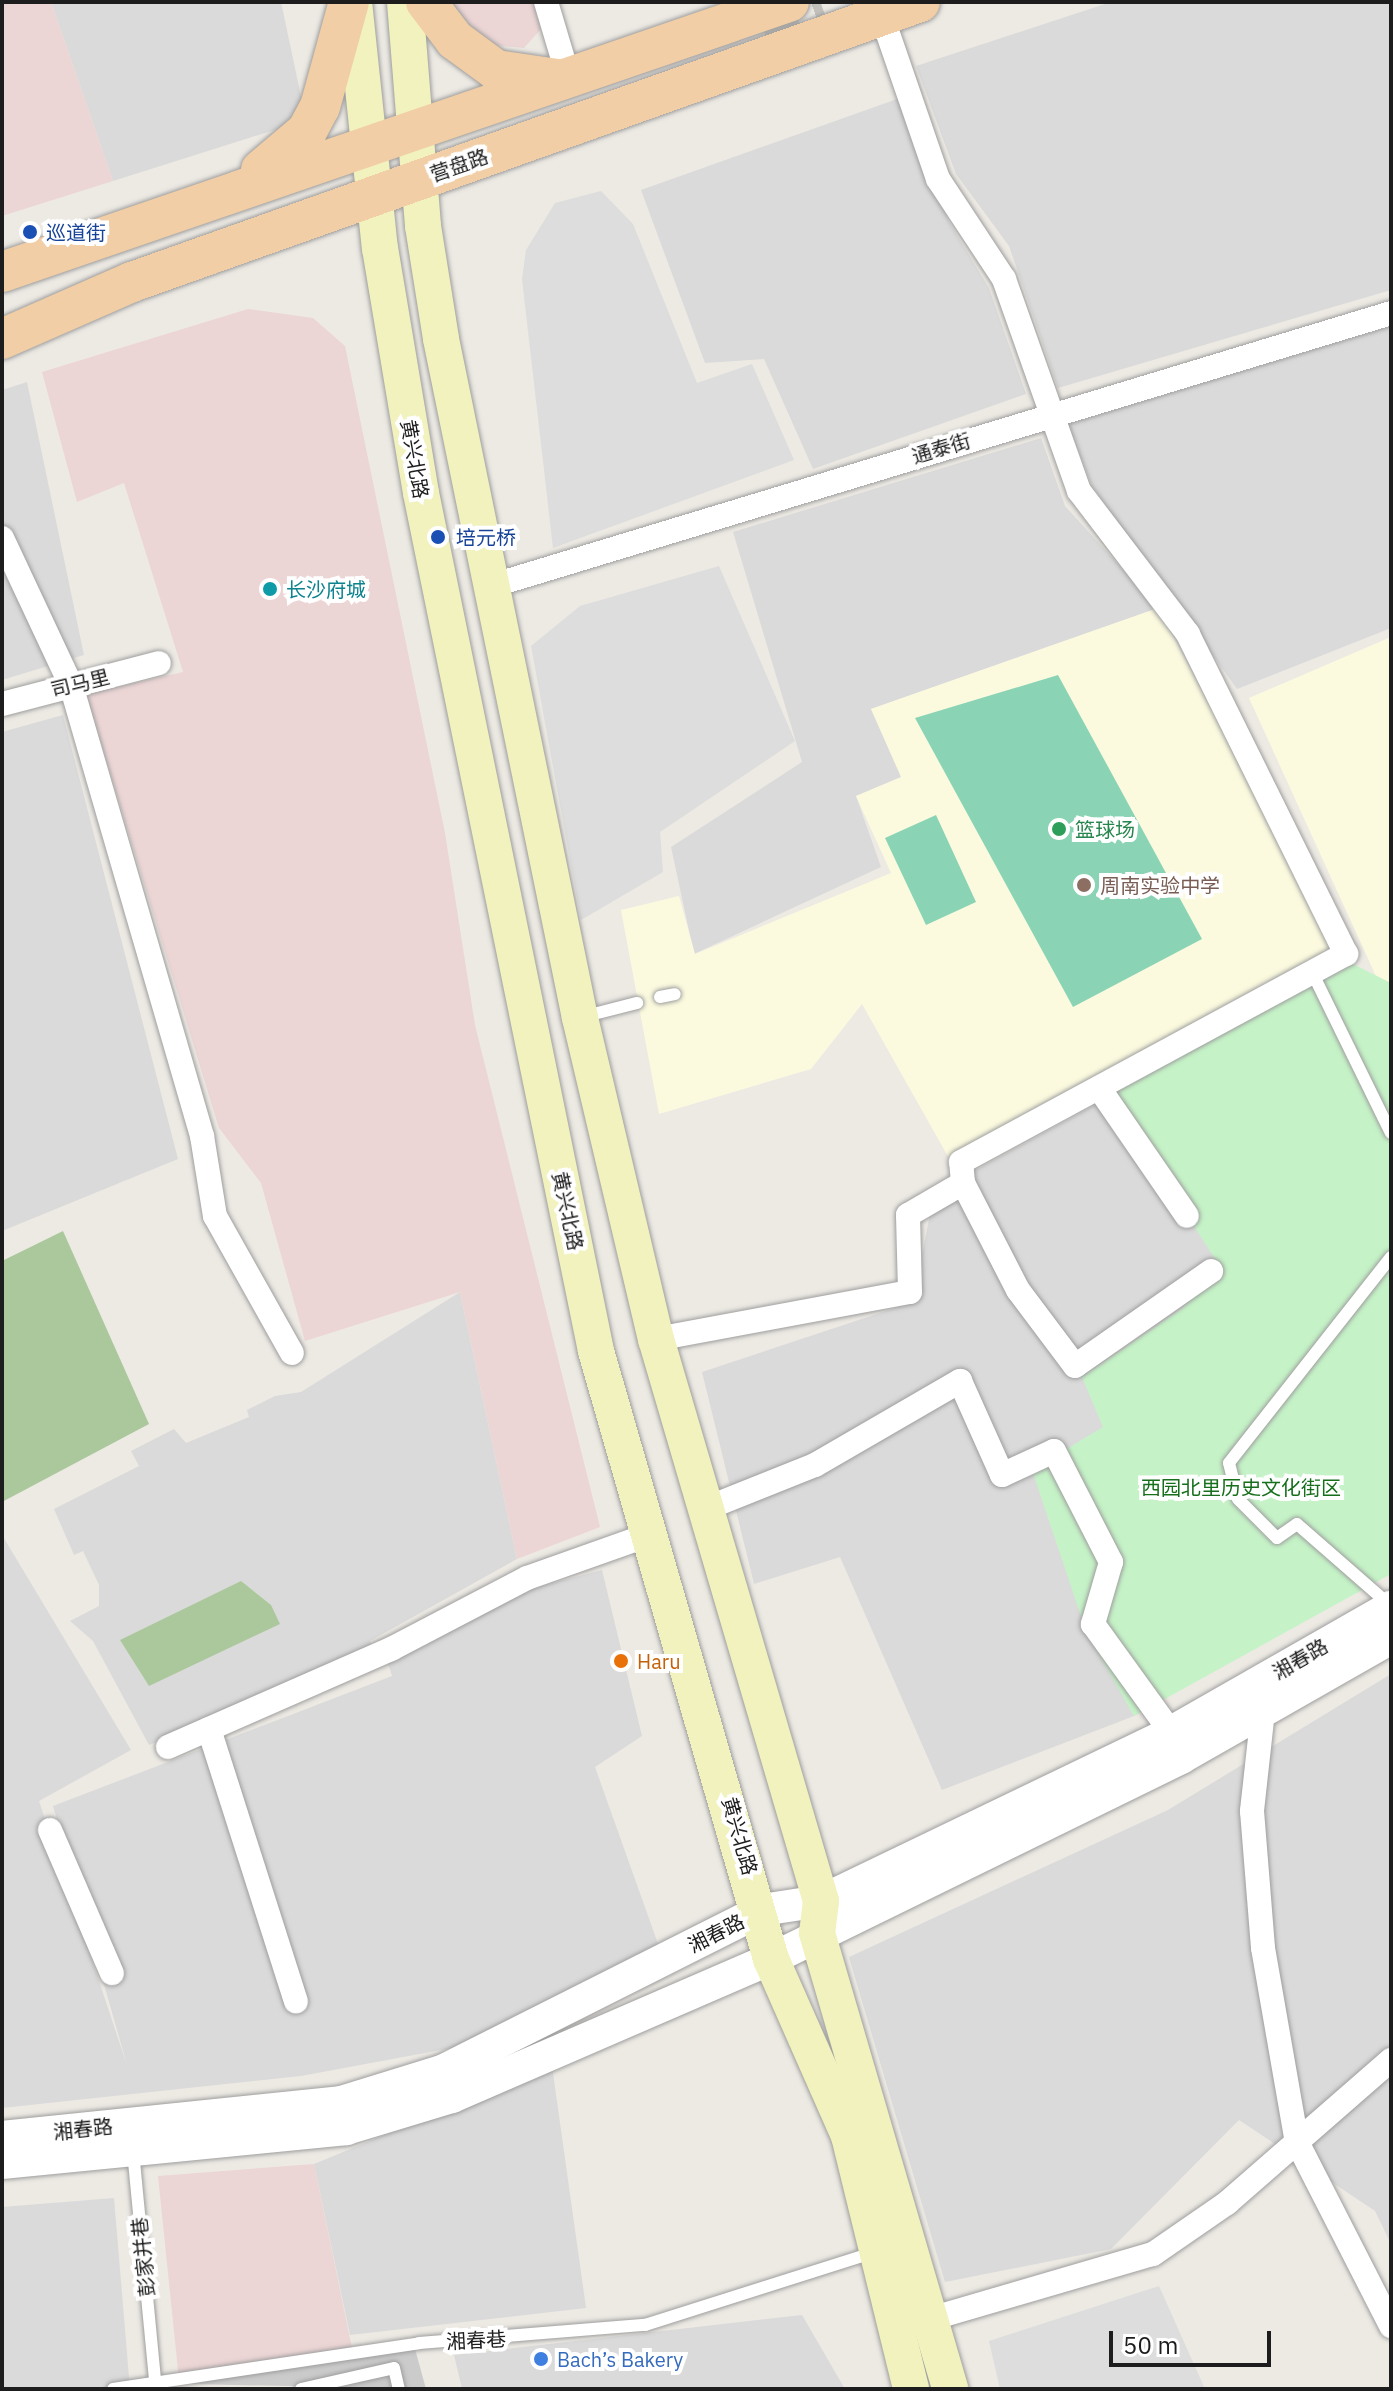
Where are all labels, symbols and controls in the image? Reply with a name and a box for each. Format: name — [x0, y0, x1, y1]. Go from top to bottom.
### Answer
street label: 营盘路 — [427, 144, 491, 186]
place label: 巡道街 — [46, 220, 106, 244]
marker: 巡道街 — [21, 223, 39, 241]
street label: 黄兴北路 — [396, 418, 434, 500]
street label: 通泰街 — [909, 428, 973, 468]
place label: 培元桥 — [456, 525, 516, 549]
marker: 培元桥 — [427, 526, 449, 548]
place label: 长沙府城 — [286, 577, 366, 601]
marker: 长沙府城 — [261, 580, 279, 598]
street label: 司马里 — [48, 664, 112, 702]
place label: 篮球场 — [1075, 817, 1135, 841]
marker: 篮球场 — [1050, 820, 1068, 838]
place label: 周南实验中学 — [1100, 873, 1220, 897]
marker: 周南实验中学 — [1075, 876, 1093, 894]
street label: 黄兴北路 — [548, 1169, 588, 1253]
park label: 西园北里历史文化街区 — [1141, 1475, 1341, 1499]
street label: 湘春路 — [1268, 1634, 1332, 1684]
place label: Haru — [637, 1649, 681, 1673]
marker: Haru — [612, 1652, 630, 1670]
street label: 黄兴北路 — [717, 1794, 763, 1878]
street label: 湘春路 — [684, 1909, 748, 1957]
street label: 湘春路 — [52, 2114, 114, 2144]
street label: 彭家并巷 — [127, 2216, 159, 2298]
scale bar — [1113, 2315, 1275, 2365]
street label: 湘春巷 — [445, 2326, 507, 2354]
text: 50 m — [1123, 2329, 1178, 2361]
place label: Bach’s Bakery — [557, 2347, 683, 2371]
marker: Bach’s Bakery — [532, 2350, 550, 2368]

